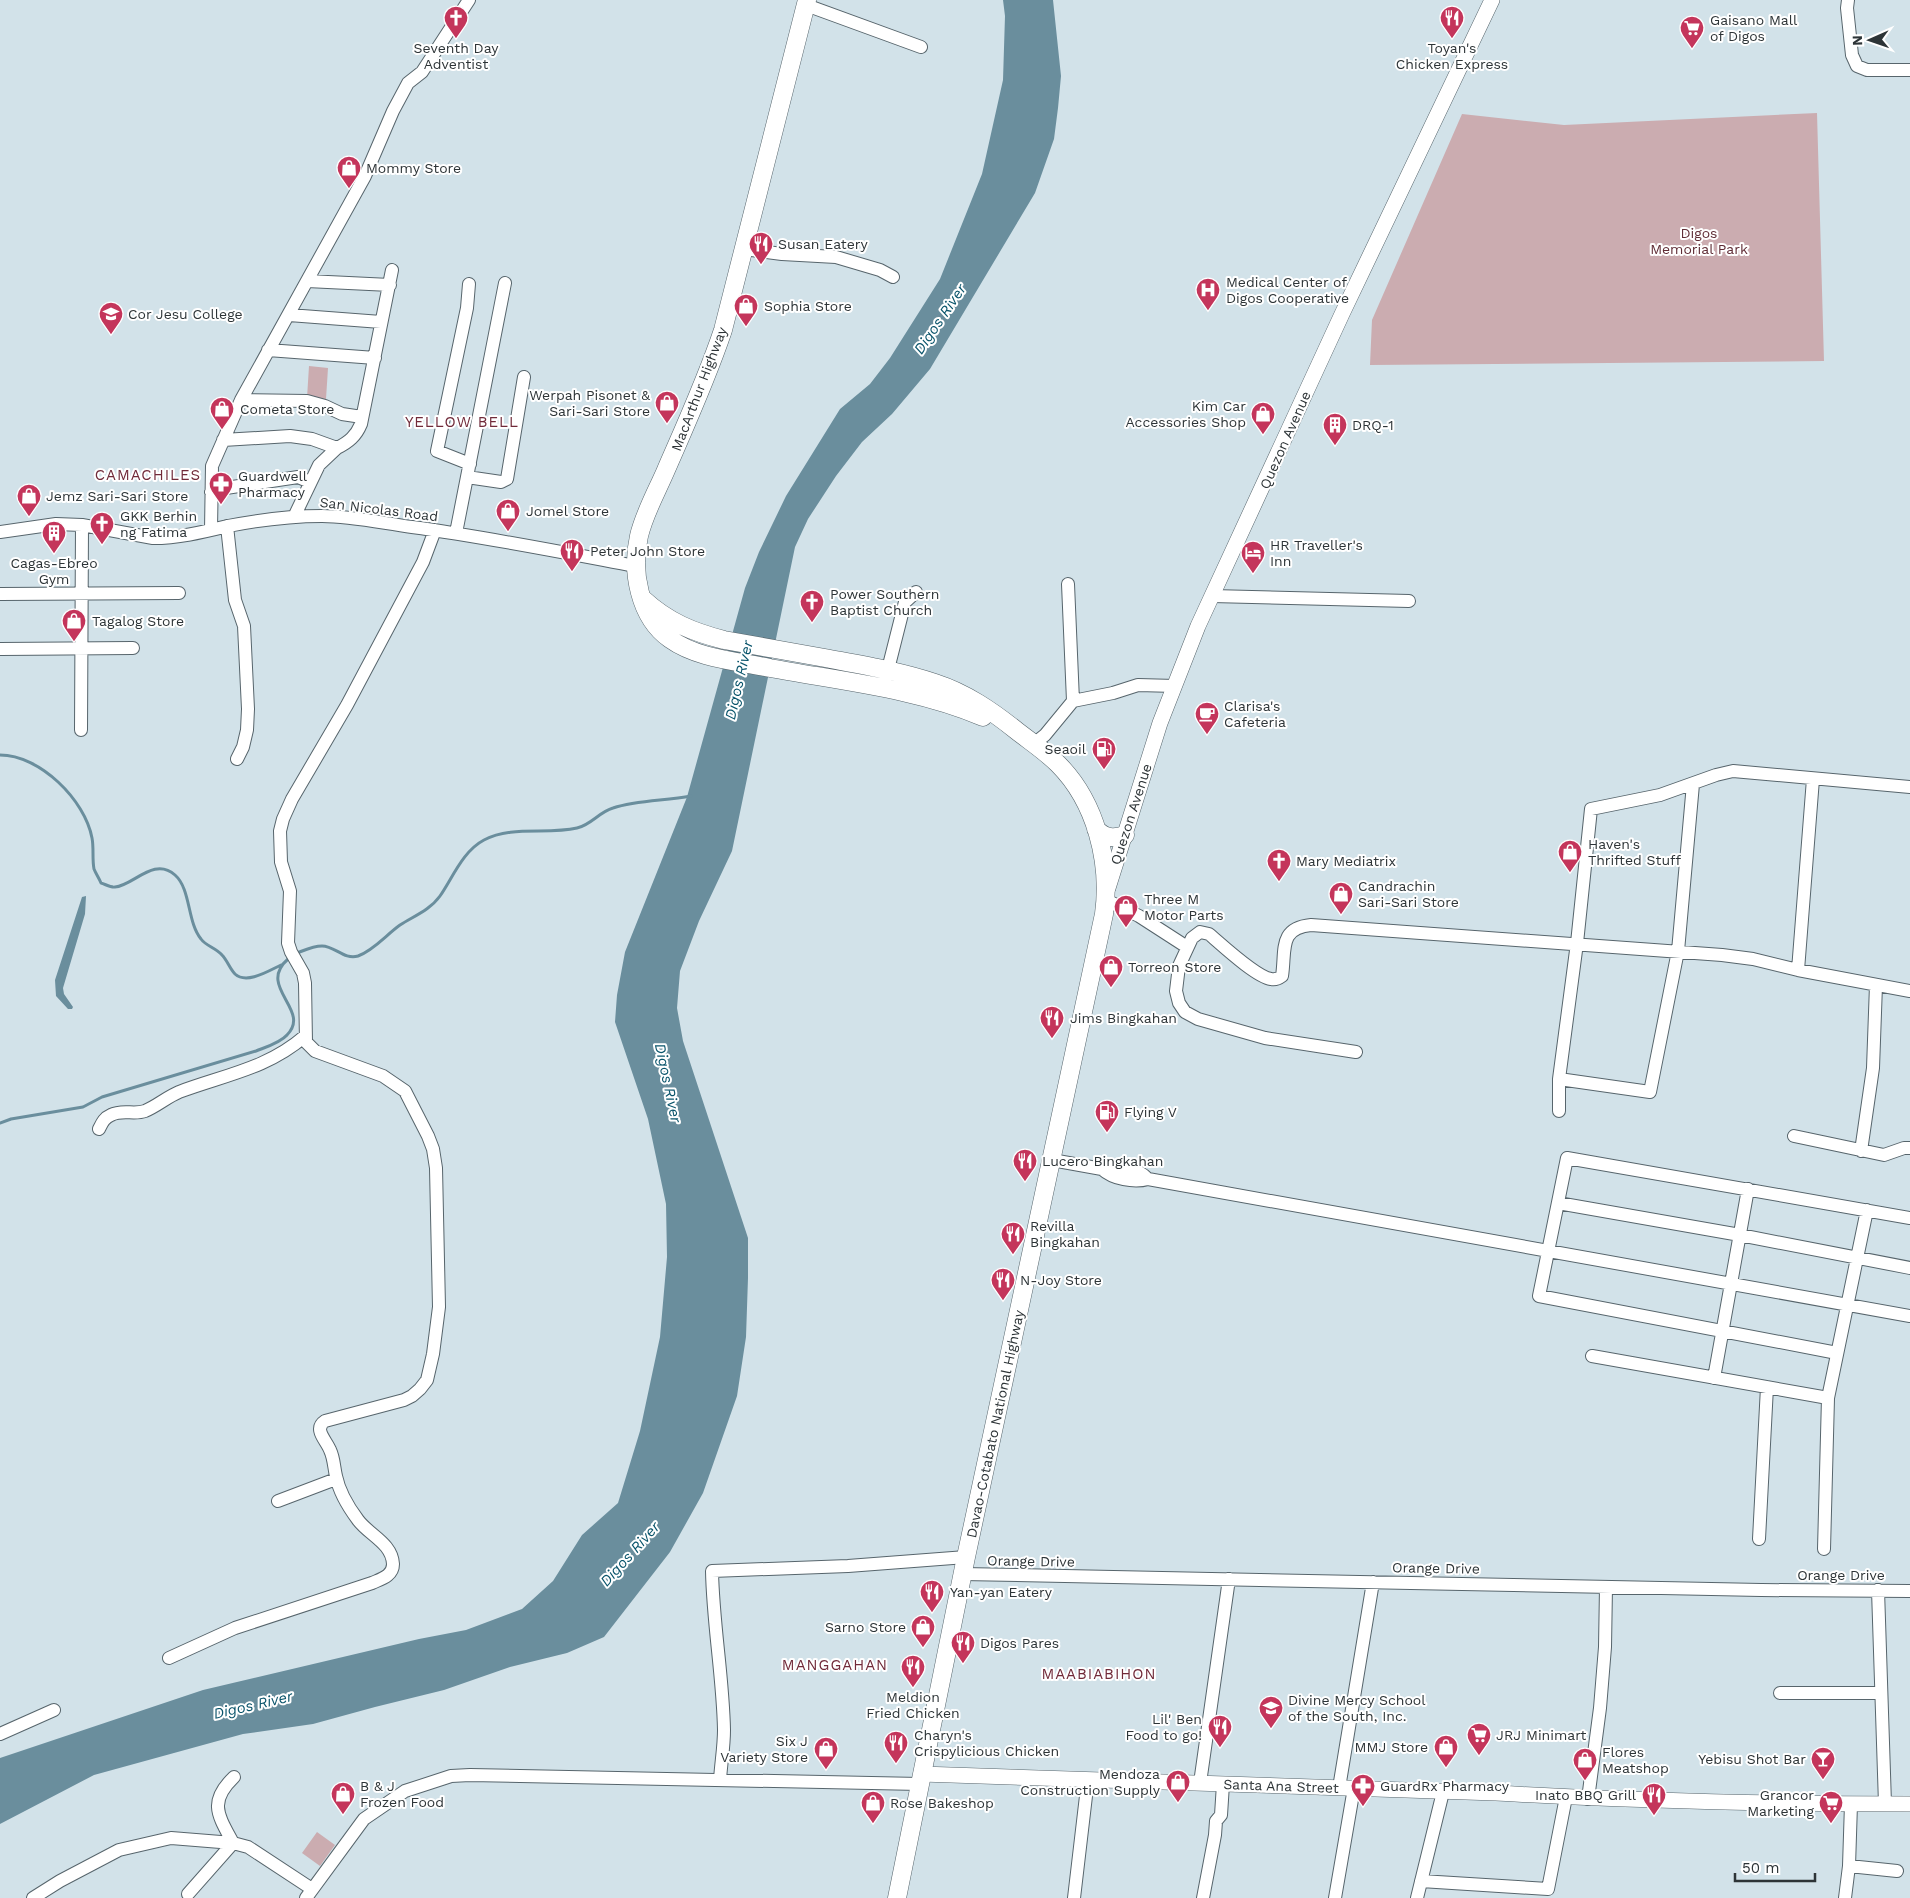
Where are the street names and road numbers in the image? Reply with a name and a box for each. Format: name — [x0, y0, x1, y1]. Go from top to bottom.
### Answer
street label: MacArthur Highway — [668, 324, 730, 453]
street label: Quezon Avenue — [1256, 389, 1314, 491]
street label: San Nicolas Road — [319, 494, 439, 524]
street label: Quezon Avenue — [1107, 761, 1155, 867]
street label: Davao-Cotabato National Highway — [963, 1308, 1027, 1539]
street label: Orange Drive — [987, 1552, 1075, 1570]
street label: Orange Drive — [1392, 1559, 1480, 1577]
street label: Orange Drive — [1797, 1567, 1885, 1583]
street label: Santa Ana Street — [1223, 1776, 1339, 1796]

